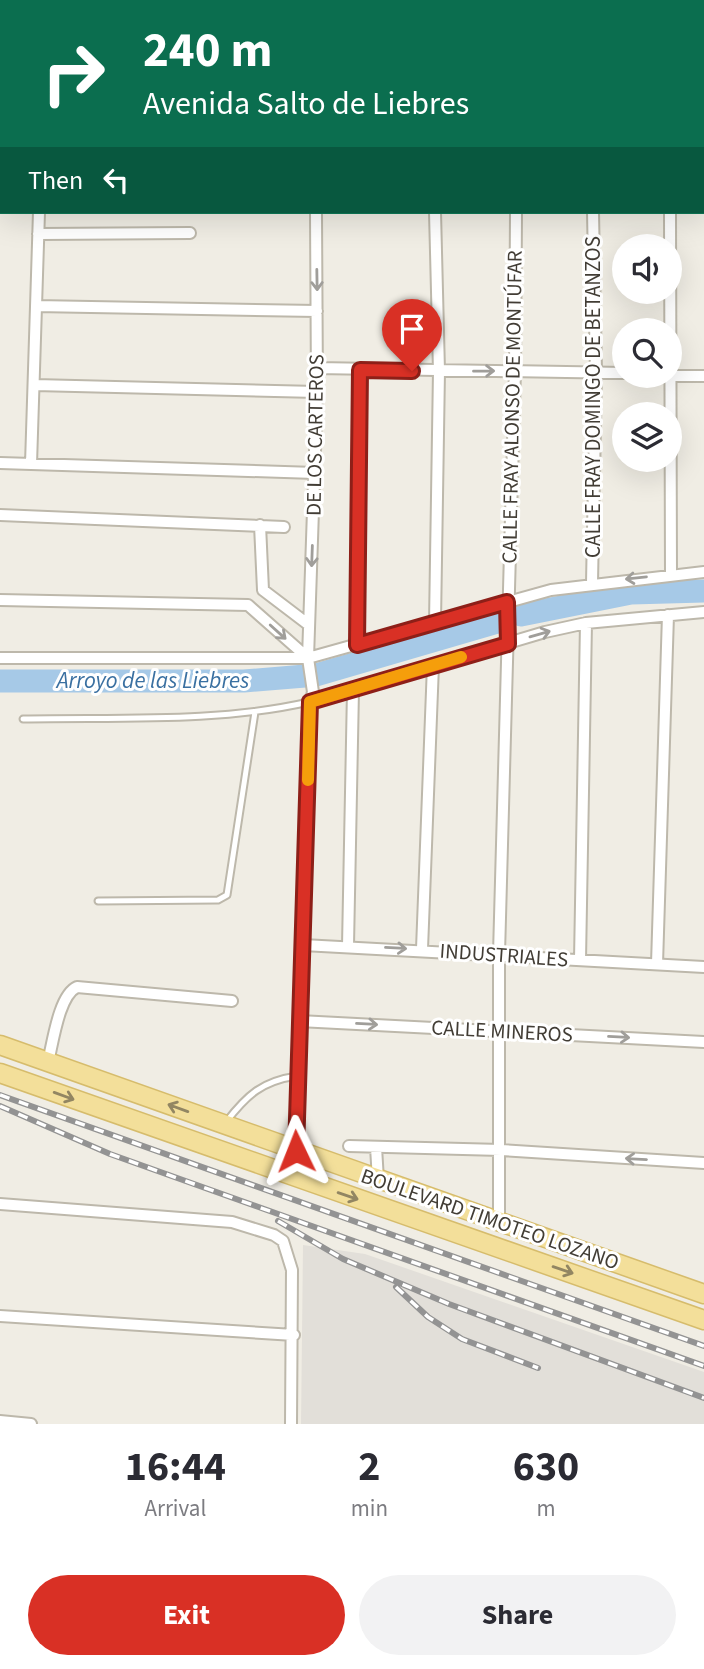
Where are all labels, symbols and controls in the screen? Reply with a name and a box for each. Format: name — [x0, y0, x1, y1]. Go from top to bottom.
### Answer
text: 240 m — [143, 16, 272, 86]
icon: right — [28, 28, 119, 119]
text: Avenida Salto de Liebres — [143, 81, 469, 127]
icon: left — [97, 161, 135, 199]
text: Then — [28, 162, 83, 199]
map controls — [612, 234, 682, 472]
button: sound — [612, 234, 682, 304]
street label: CALLE FRAY DOMINGO DE BETANZOS — [578, 236, 608, 558]
street label: CALLE FRAY ALONSO DE MONTÚFAR — [494, 250, 530, 564]
one-way arrow — [310, 268, 324, 291]
pin — [382, 299, 442, 371]
icon: arrive — [393, 310, 431, 348]
button: search — [612, 318, 682, 388]
street label: DE LOS CARTEROS — [299, 354, 331, 516]
one-way arrow — [472, 364, 495, 377]
button: layers — [612, 402, 682, 472]
one-way arrow — [305, 545, 318, 568]
one-way arrow — [625, 572, 648, 585]
one-way arrow — [269, 623, 286, 640]
one-way arrow — [528, 627, 551, 640]
water label: Arroyo de las Liebres — [55, 664, 249, 697]
street label: INDUSTRIALES — [439, 936, 569, 974]
one-way arrow — [384, 942, 407, 955]
street label: CALLE MINEROS — [430, 1012, 574, 1050]
one-way arrow — [355, 1018, 378, 1031]
one-way arrow — [607, 1031, 630, 1044]
one-way arrow — [53, 1091, 75, 1104]
one-way arrow — [167, 1101, 189, 1113]
position arrow — [259, 1114, 333, 1188]
one-way arrow — [625, 1152, 648, 1165]
street label: BOULEVARD TIMOTEO LOZANO — [357, 1161, 623, 1277]
one-way arrow — [337, 1190, 359, 1203]
one-way arrow — [552, 1265, 574, 1277]
text: 16:44 — [125, 1437, 226, 1497]
text: 2 — [358, 1437, 380, 1497]
text: 630 — [513, 1437, 579, 1497]
text: Arrival — [144, 1492, 206, 1525]
text: min — [351, 1492, 388, 1525]
text: m — [536, 1492, 556, 1525]
button: Exit — [28, 1575, 345, 1655]
button: Share — [359, 1575, 676, 1655]

